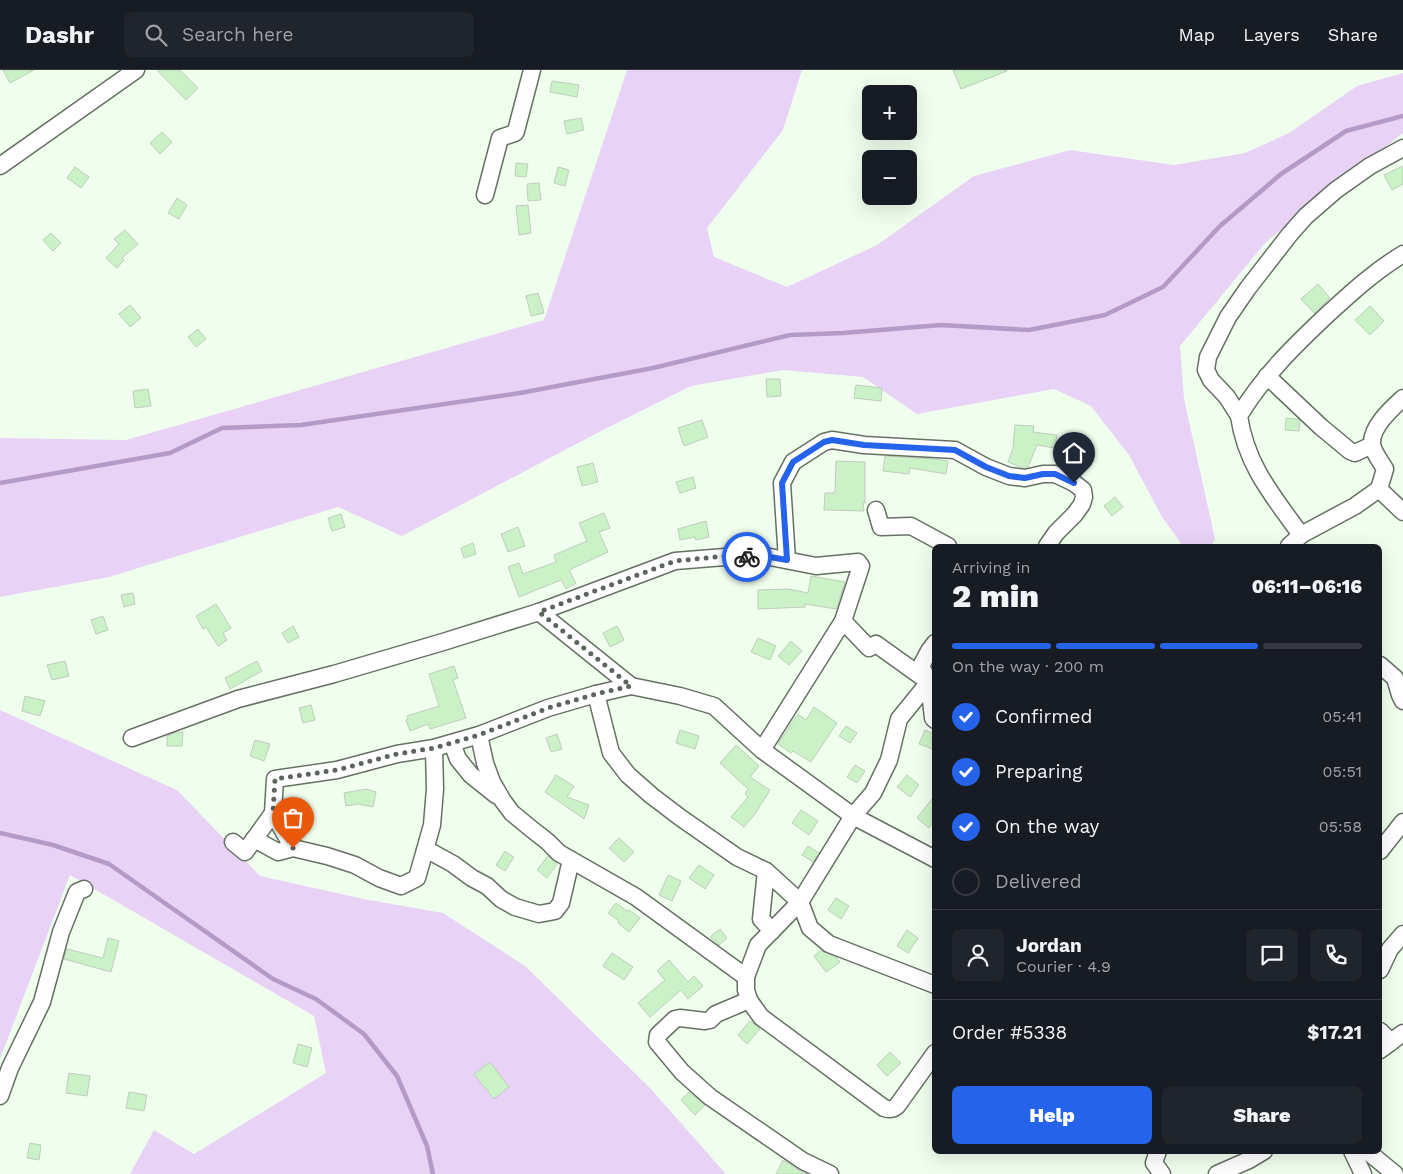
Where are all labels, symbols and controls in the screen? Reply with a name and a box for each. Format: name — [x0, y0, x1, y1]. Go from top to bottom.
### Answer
search box — [124, 12, 474, 57]
text: Dashr — [25, 21, 94, 49]
icon: search — [142, 21, 170, 49]
text: Search here — [182, 23, 293, 46]
text: Map — [1178, 24, 1215, 45]
text: Layers — [1243, 24, 1300, 45]
text: Share — [1328, 24, 1378, 45]
map controls — [862, 85, 917, 205]
button: + — [862, 85, 917, 140]
button: − — [862, 150, 917, 205]
pin — [1053, 432, 1095, 483]
icon: home — [1060, 439, 1088, 467]
courier — [722, 532, 772, 582]
icon: bike — [733, 543, 761, 571]
text: Arriving in — [952, 558, 1030, 577]
text: 06:11–06:16 — [1252, 575, 1362, 598]
text: 2 min — [952, 577, 1039, 615]
text: On the way · 200 m — [952, 657, 1104, 676]
icon: check — [952, 703, 980, 731]
text: Confirmed — [995, 705, 1092, 728]
text: 05:41 — [1322, 707, 1362, 726]
icon: check — [952, 758, 980, 786]
text: Preparing — [995, 760, 1082, 783]
text: 05:51 — [1322, 762, 1362, 781]
pin — [272, 797, 314, 848]
icon: bag — [279, 804, 307, 832]
icon: check — [952, 813, 980, 841]
text: On the way — [995, 815, 1099, 838]
text: 05:58 — [1319, 817, 1362, 836]
text: Delivered — [995, 870, 1082, 893]
button: person — [952, 929, 1004, 981]
button: chat — [1246, 929, 1298, 981]
button: phone — [1310, 929, 1362, 981]
text: Jordan — [1016, 934, 1082, 957]
text: Courier · 4.9 — [1016, 957, 1111, 976]
text: Order #5338 — [952, 1021, 1067, 1044]
text: $17.21 — [1307, 1021, 1362, 1044]
button: Help — [952, 1086, 1152, 1144]
button: Share — [1162, 1086, 1362, 1144]

